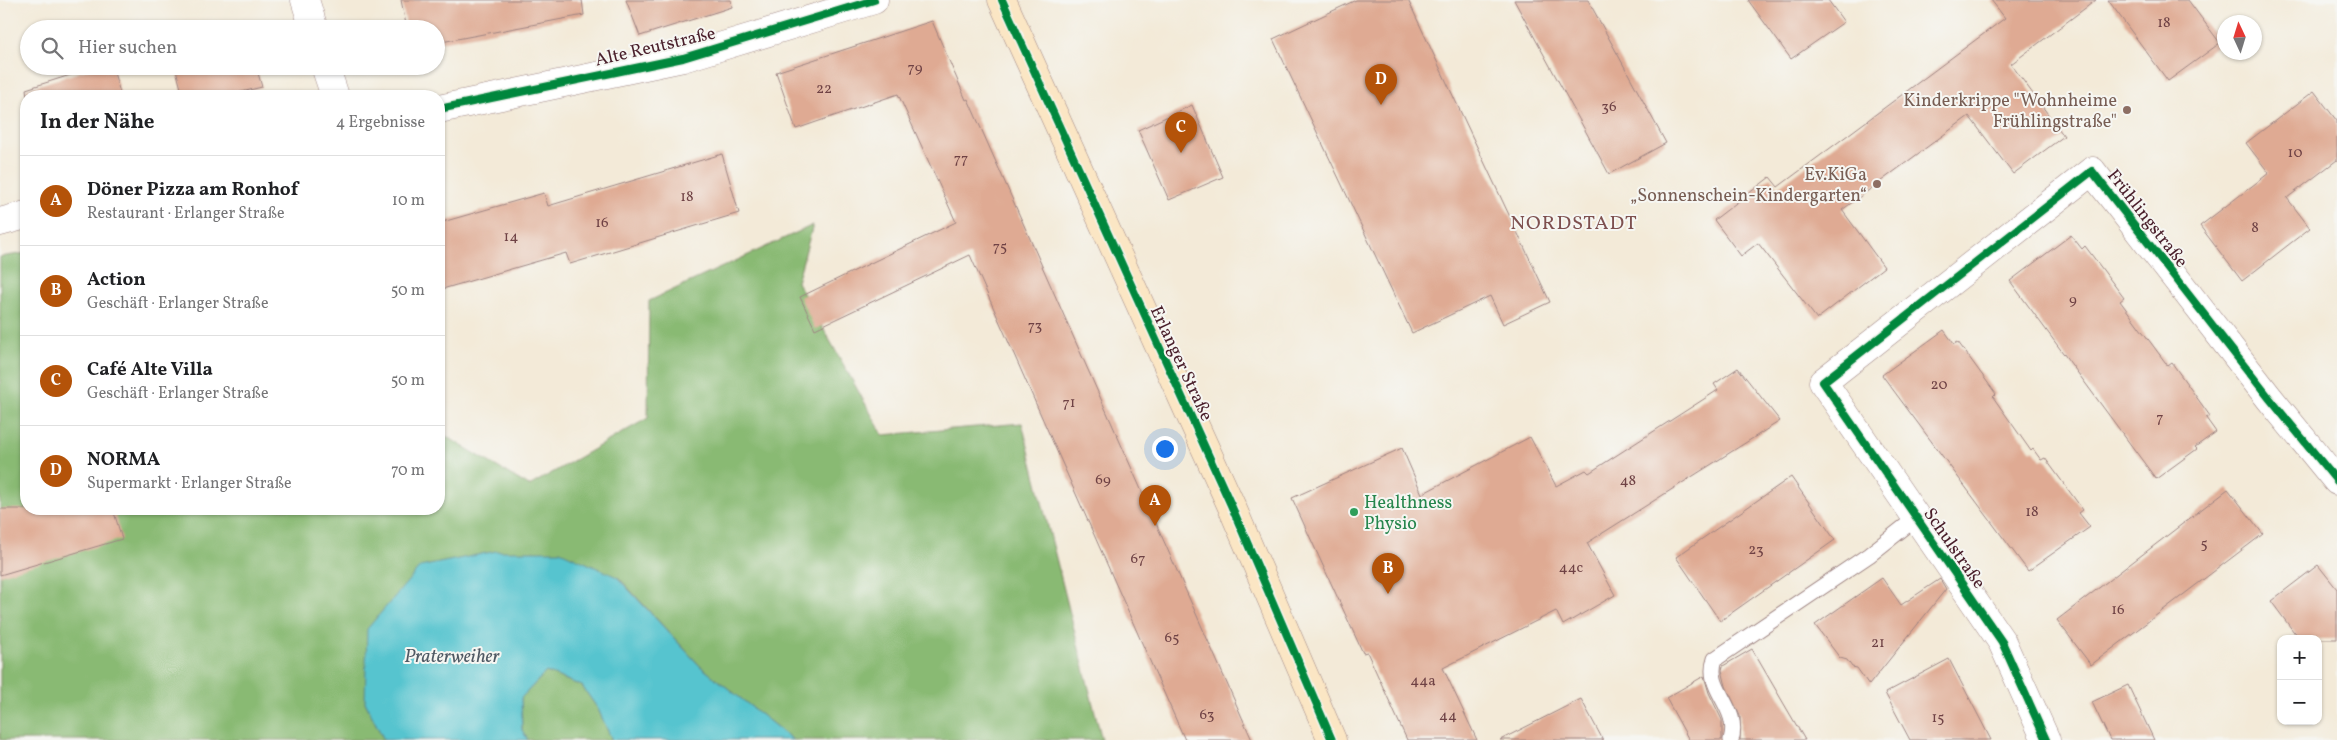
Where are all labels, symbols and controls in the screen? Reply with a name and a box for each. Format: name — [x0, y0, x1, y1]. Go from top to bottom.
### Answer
house number: 18 — [2157, 13, 2171, 34]
north arrow — [2217, 15, 2262, 60]
search box — [20, 20, 445, 75]
street label: Alte Reutstraße — [593, 21, 718, 73]
icon: search — [38, 34, 66, 62]
text: Hier suchen — [78, 35, 177, 61]
house number: 79 — [908, 58, 923, 79]
pin: D — [1365, 64, 1397, 105]
house number: 22 — [816, 79, 832, 100]
place label: Kinderkrippe "Wohnheime Frühlingstraße" — [1903, 89, 2117, 135]
house number: 36 — [1601, 97, 1617, 118]
marker: Kinderkrippe "Wohnheime Frühlingstraße" — [2121, 104, 2133, 116]
text: In der Nähe — [40, 108, 155, 137]
text: 4 Ergebnisse — [336, 112, 425, 134]
pin: C — [1165, 112, 1197, 153]
house number: 10 — [2288, 143, 2302, 164]
house number: 77 — [954, 149, 968, 170]
place label: Ev.KiGa „Sonnenschein-Kindergarten“ — [1630, 163, 1867, 209]
street label: Frühlingstraße — [2100, 165, 2193, 273]
text: Döner Pizza am Ronhof — [87, 177, 298, 203]
marker: Ev.KiGa „Sonnenschein-Kindergarten“ — [1871, 178, 1883, 190]
house number: 18 — [680, 187, 694, 208]
text: A — [50, 190, 62, 212]
text: 10 m — [392, 190, 425, 212]
text: Restaurant · Erlanger Straße — [87, 203, 285, 225]
district label: NORDSTADT — [1510, 210, 1638, 238]
house number: 16 — [595, 213, 609, 234]
house number: 8 — [2251, 218, 2259, 239]
house number: 14 — [504, 227, 518, 248]
house number: 75 — [993, 237, 1007, 258]
text: Action — [87, 267, 146, 293]
text: B — [51, 280, 61, 302]
text: 50 m — [391, 280, 425, 302]
house number: 9 — [2069, 290, 2077, 311]
text: Geschäft · Erlanger Straße — [87, 293, 269, 315]
street label: Erlanger Straße — [1143, 302, 1218, 425]
house number: 73 — [1028, 316, 1042, 337]
text: Café Alte Villa — [87, 357, 213, 383]
text: C — [51, 370, 61, 392]
text: 50 m — [391, 370, 425, 392]
house number: 20 — [1931, 375, 1947, 396]
text: Geschäft · Erlanger Straße — [87, 383, 269, 405]
house number: 71 — [1062, 393, 1076, 414]
house number: 7 — [2156, 408, 2164, 429]
your location — [1152, 436, 1178, 462]
text: NORMA — [87, 447, 160, 473]
text: D — [50, 460, 62, 482]
text: 70 m — [391, 460, 425, 482]
house number: 69 — [1095, 470, 1111, 491]
house number: 48 — [1620, 471, 1636, 492]
text: Supermarkt · Erlanger Straße — [87, 473, 292, 495]
pin: A — [1139, 485, 1171, 526]
place label: Healthness Physio — [1364, 491, 1452, 537]
house number: 18 — [2025, 502, 2039, 523]
street label: Schulstraße — [1917, 503, 1991, 594]
marker: Healthness Physio — [1348, 506, 1360, 518]
house number: 5 — [2200, 534, 2208, 555]
house number: 23 — [1748, 540, 1764, 561]
house number: 67 — [1131, 549, 1145, 570]
pin: B — [1372, 553, 1404, 594]
house number: 44c — [1559, 558, 1584, 579]
house number: 16 — [2111, 600, 2125, 621]
house number: 65 — [1165, 628, 1179, 649]
house number: 21 — [1871, 633, 1885, 654]
map controls — [2277, 635, 2322, 725]
button: + — [2277, 635, 2322, 680]
water label: Praterweiher — [404, 644, 501, 670]
house number: 44a — [1410, 671, 1436, 692]
button: − — [2277, 680, 2322, 725]
house number: 63 — [1199, 705, 1215, 726]
house number: 44 — [1439, 706, 1457, 727]
house number: 15 — [1931, 708, 1945, 729]

